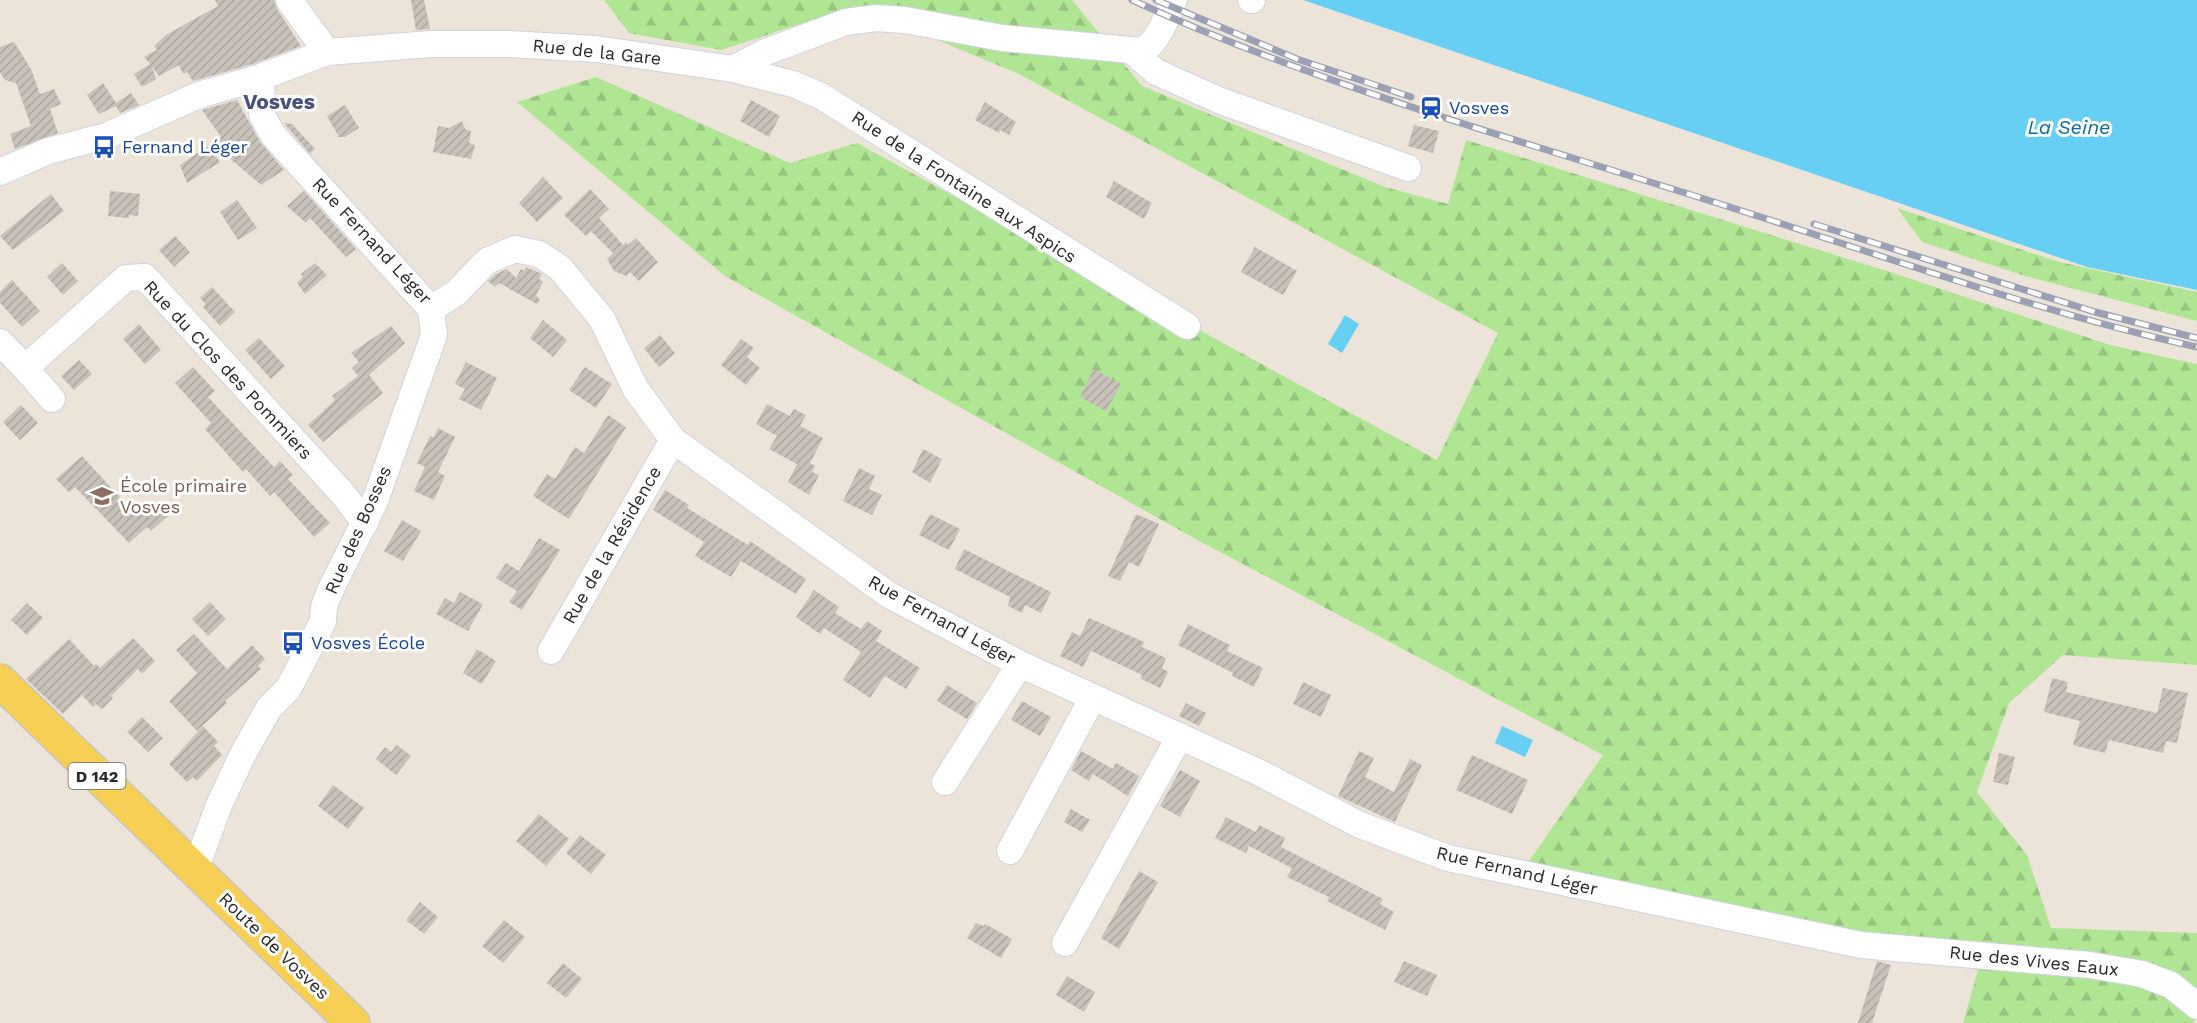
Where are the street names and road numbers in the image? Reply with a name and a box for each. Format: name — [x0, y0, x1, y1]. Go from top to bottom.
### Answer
street label: Rue de la Gare — [532, 34, 662, 69]
street label: Rue de la Fontaine aux Aspics — [848, 106, 1080, 267]
street label: Rue Fernand Léger — [308, 173, 436, 308]
street label: Rue du Clos des Pommiers — [140, 276, 317, 464]
street label: Rue des Bosses — [320, 462, 395, 597]
street label: Rue de la Résidence — [558, 462, 665, 627]
street label: Rue Fernand Léger — [865, 570, 1020, 669]
road number: D 142 — [68, 763, 126, 789]
street label: Rue Fernand Léger — [1434, 842, 1600, 899]
street label: Route de Vosves — [215, 888, 334, 1004]
street label: Rue des Vives Eaux — [1948, 941, 2120, 980]

